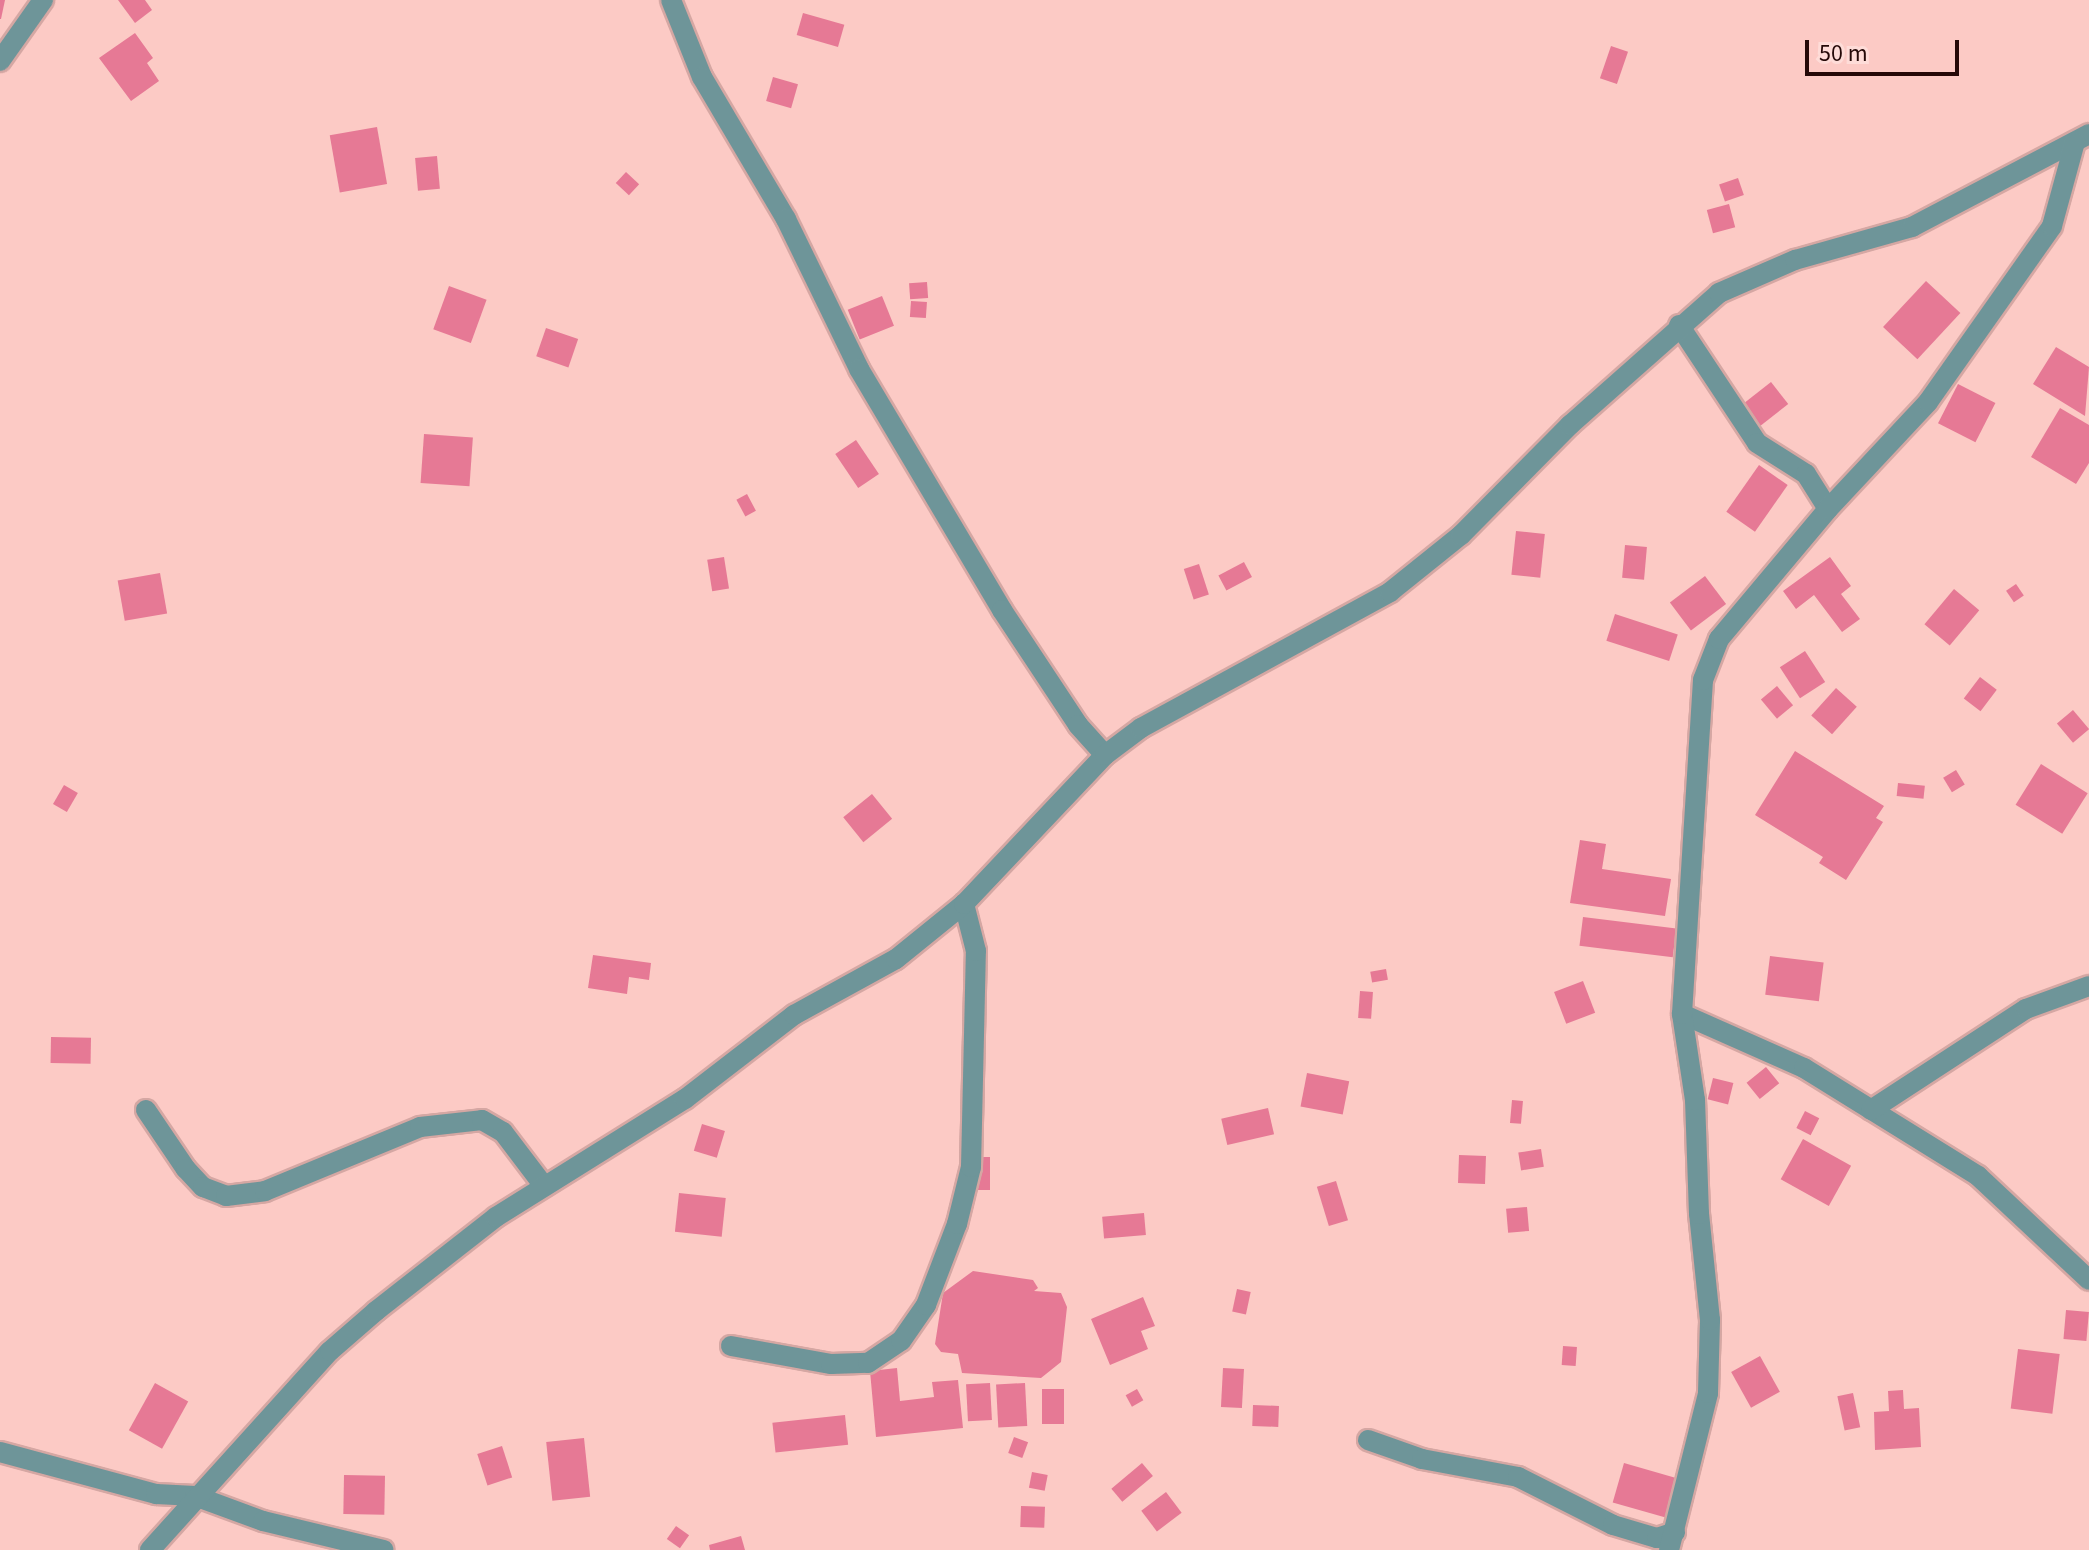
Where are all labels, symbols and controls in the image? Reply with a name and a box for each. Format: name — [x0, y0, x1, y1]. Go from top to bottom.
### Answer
scale bar — [1809, 24, 1963, 74]
text: 50 m — [1819, 36, 1868, 71]

